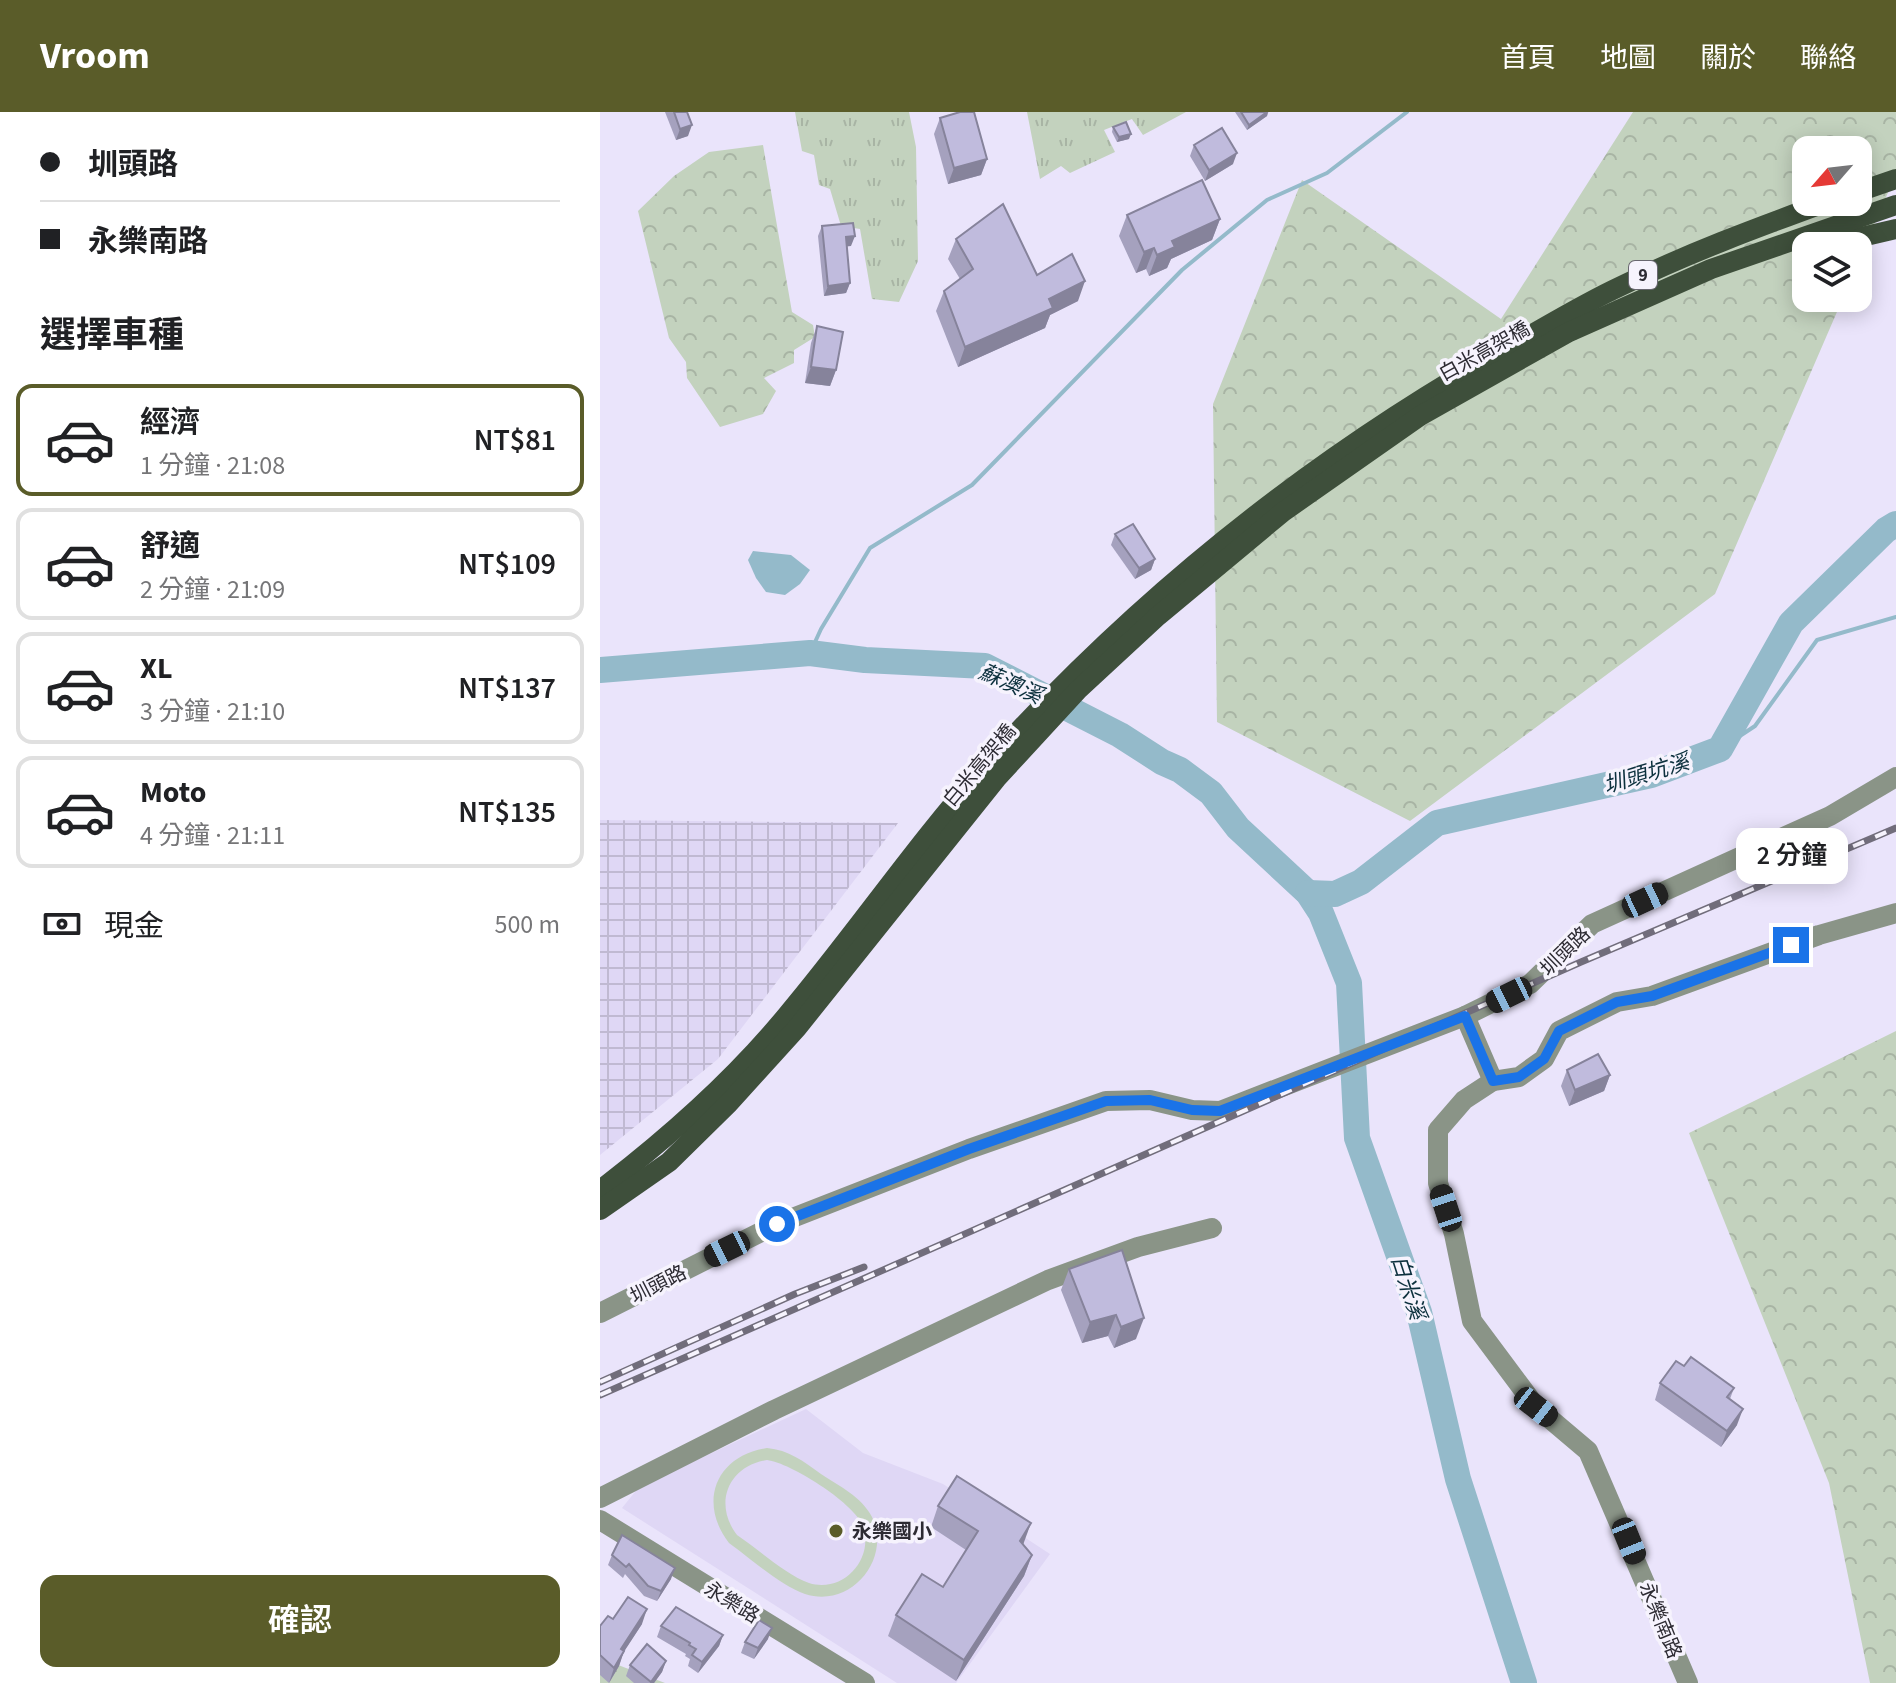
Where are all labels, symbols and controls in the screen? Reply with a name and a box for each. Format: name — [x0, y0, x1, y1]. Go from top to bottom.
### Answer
text: Vroom — [40, 29, 150, 83]
text: 首頁 — [1500, 38, 1556, 78]
text: 地圖 — [1600, 38, 1656, 78]
text: 關於 — [1700, 38, 1756, 78]
text: 聯絡 — [1800, 38, 1856, 78]
north arrow — [1792, 136, 1872, 216]
map controls — [1792, 136, 1872, 312]
text: 圳頭路 — [88, 143, 178, 186]
text: 永樂南路 — [88, 220, 208, 263]
button: layers — [1792, 232, 1872, 312]
road number: 9 — [1629, 261, 1657, 289]
text: 選擇車種 — [40, 310, 184, 361]
street label: 白米高架橋 — [1434, 315, 1535, 388]
text: 經濟 — [140, 401, 200, 444]
icon: car — [44, 404, 116, 476]
text: NT$81 — [474, 419, 556, 462]
text: 1 分鐘 · 21:08 — [140, 447, 285, 484]
text: 舒適 — [140, 525, 200, 568]
icon: car — [44, 528, 116, 600]
text: NT$109 — [458, 543, 556, 586]
text: 2 分鐘 · 21:09 — [140, 571, 285, 608]
text: XL — [140, 647, 173, 690]
icon: car — [44, 652, 116, 724]
water label: 蘇澳溪 — [974, 656, 1050, 713]
text: NT$137 — [458, 667, 556, 710]
text: 3 分鐘 · 21:10 — [140, 693, 285, 730]
street label: 白米高架橋 — [937, 718, 1023, 813]
water label: 圳頭坑溪 — [1600, 745, 1696, 802]
text: Moto — [140, 771, 206, 814]
icon: car — [44, 776, 116, 848]
text: NT$135 — [458, 791, 556, 834]
text: 4 分鐘 · 21:11 — [140, 817, 285, 854]
callout: 2 分鐘 — [1735, 829, 1847, 885]
text: 2 分鐘 — [1757, 837, 1827, 874]
car — [1618, 879, 1672, 921]
icon: cash — [40, 902, 84, 946]
text: 現金 — [104, 905, 164, 948]
text: 500 m — [494, 906, 560, 943]
street label: 圳頭路 — [1534, 921, 1597, 983]
route end — [1773, 927, 1809, 963]
car — [1482, 974, 1536, 1016]
car — [1427, 1181, 1465, 1235]
route start — [759, 1206, 795, 1242]
car — [700, 1228, 754, 1270]
water label: 白米溪 — [1383, 1251, 1434, 1326]
street label: 圳頭路 — [625, 1259, 692, 1311]
car — [1510, 1383, 1562, 1431]
car — [1609, 1514, 1649, 1568]
place label: 永樂國小 — [852, 1518, 932, 1546]
marker: 永樂國小 — [827, 1522, 845, 1540]
button: 確認 — [40, 1575, 560, 1667]
street label: 永樂路 — [699, 1575, 764, 1630]
street label: 永樂南路 — [1632, 1578, 1688, 1663]

